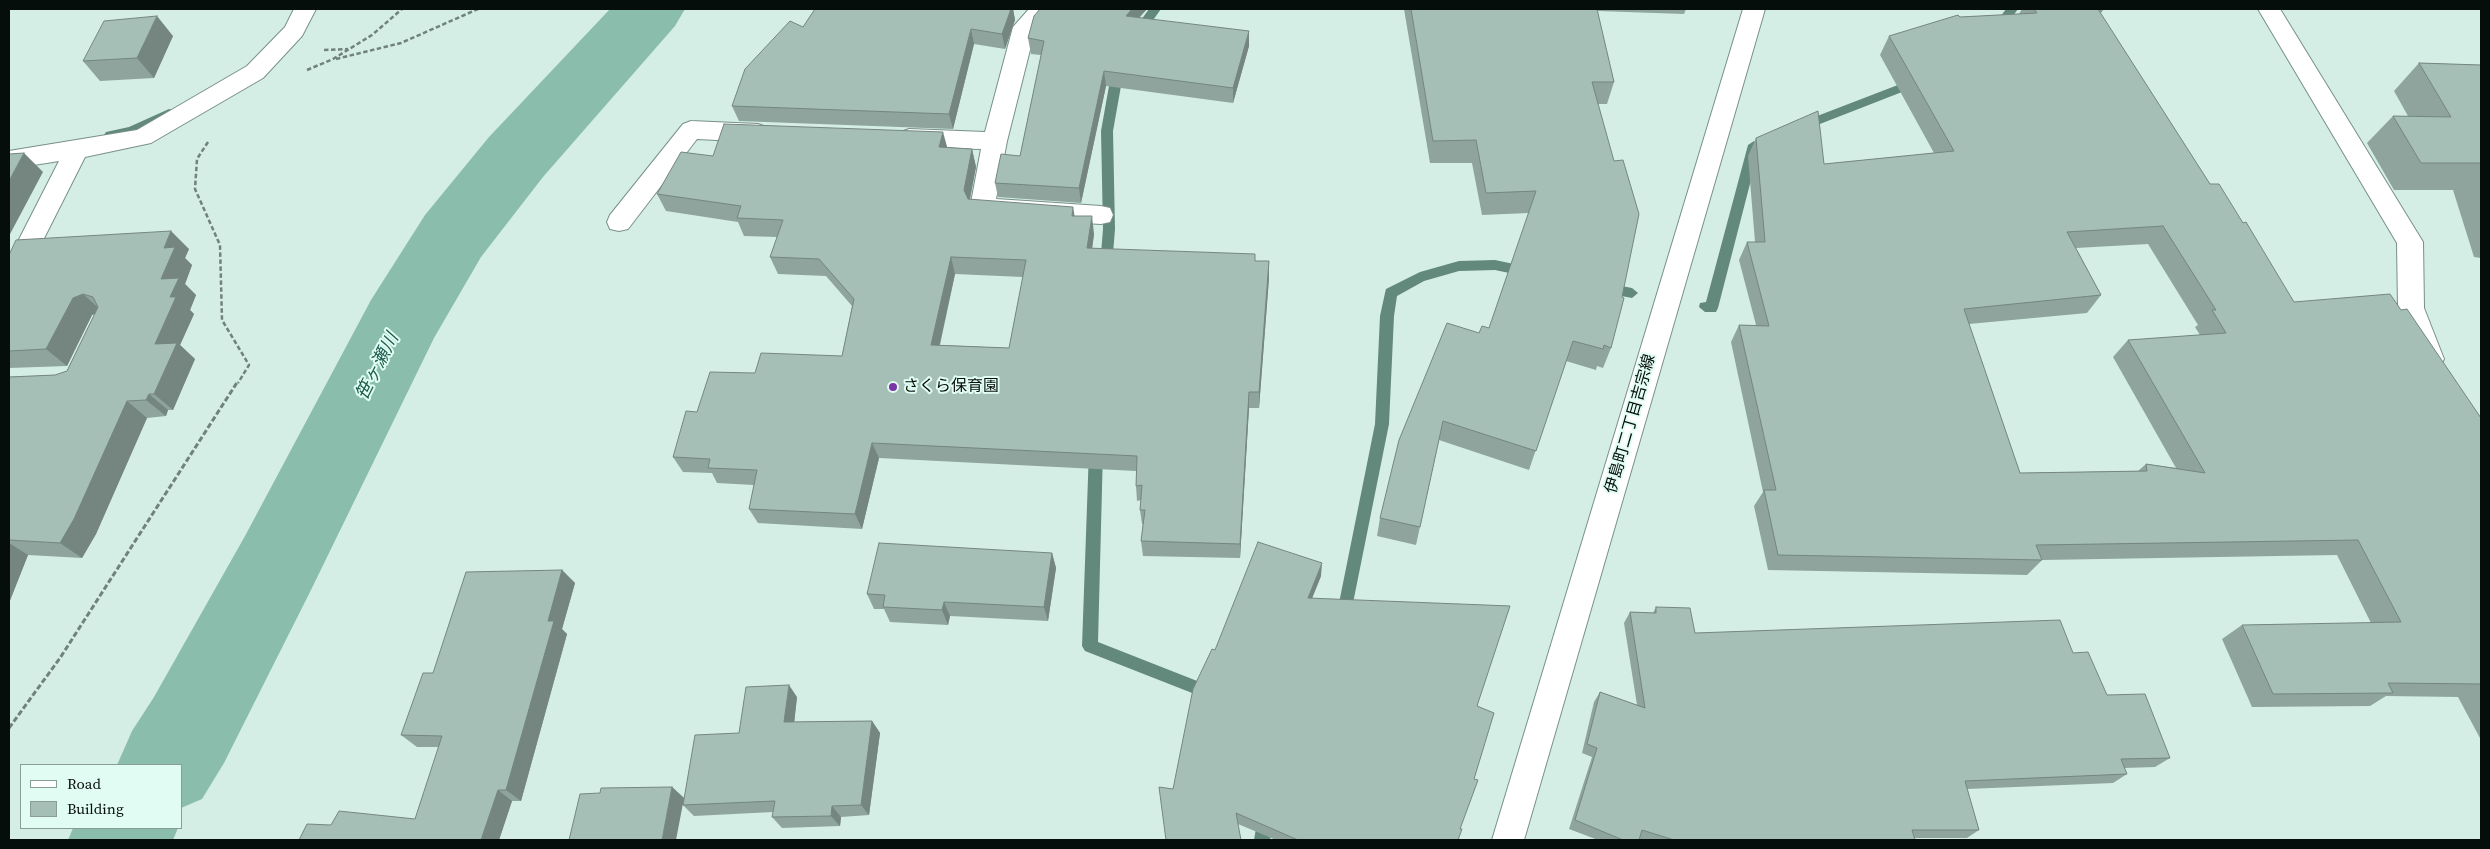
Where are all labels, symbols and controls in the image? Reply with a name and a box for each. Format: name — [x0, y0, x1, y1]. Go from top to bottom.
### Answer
water label: 笹ヶ瀬川 — [352, 330, 404, 404]
street label: 伊島町二丁目吉宗線 — [1602, 352, 1660, 496]
place label: さくら保育園 — [903, 377, 999, 397]
marker: さくら保育園 — [887, 381, 899, 393]
legend — [20, 764, 182, 829]
text: Road — [67, 773, 101, 794]
text: Building — [67, 798, 124, 819]

